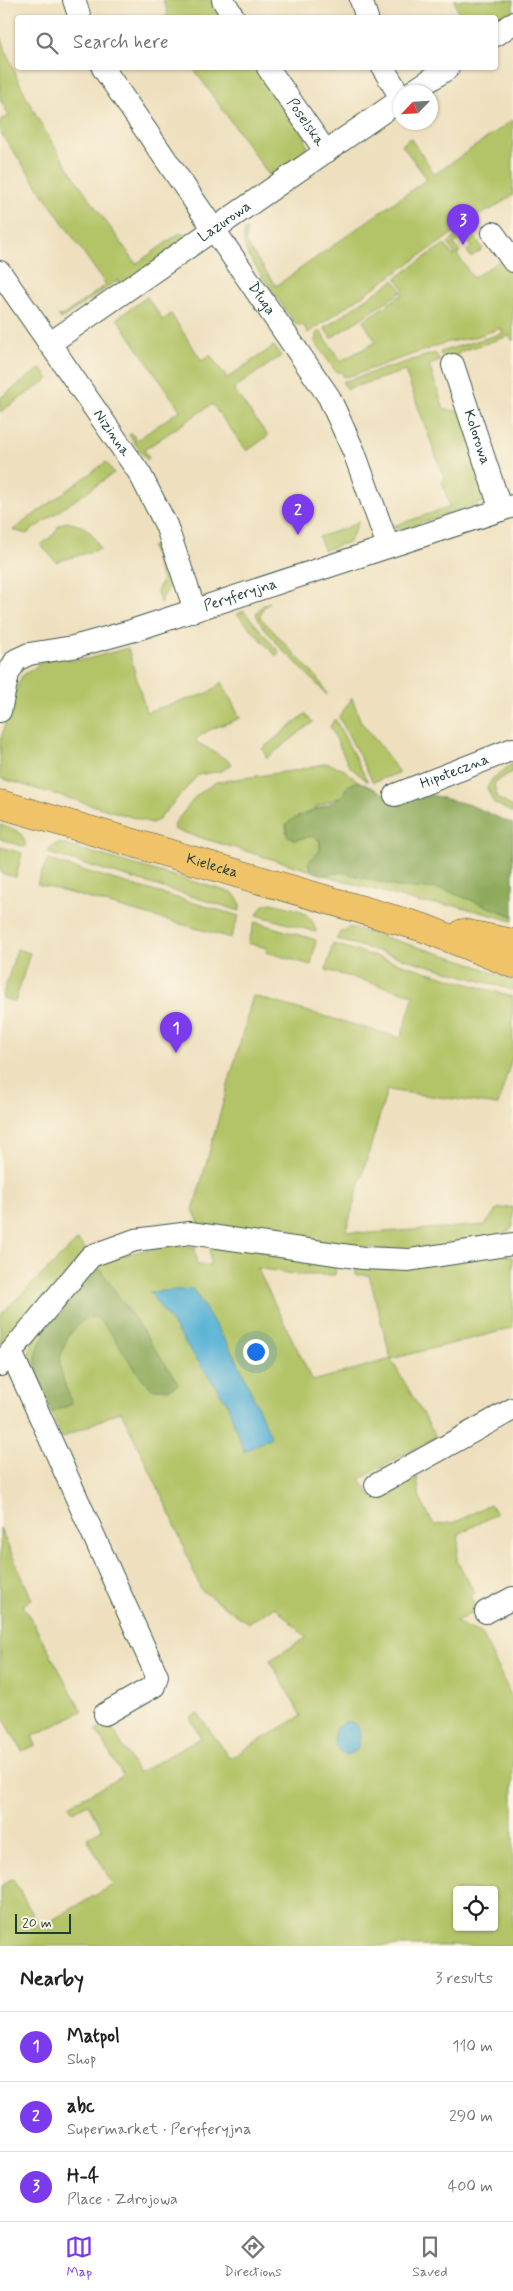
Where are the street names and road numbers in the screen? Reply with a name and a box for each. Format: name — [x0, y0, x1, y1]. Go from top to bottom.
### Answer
street label: Poselska — [282, 94, 330, 151]
street label: Lazurowa — [194, 196, 255, 247]
street label: Długa — [243, 278, 280, 319]
street label: Nizinna — [88, 406, 135, 461]
street label: Kolorowa — [458, 407, 495, 468]
street label: Peryferyjna — [201, 574, 280, 617]
street label: Hipoteczna — [417, 749, 492, 794]
street label: Kielecka — [184, 849, 241, 883]

